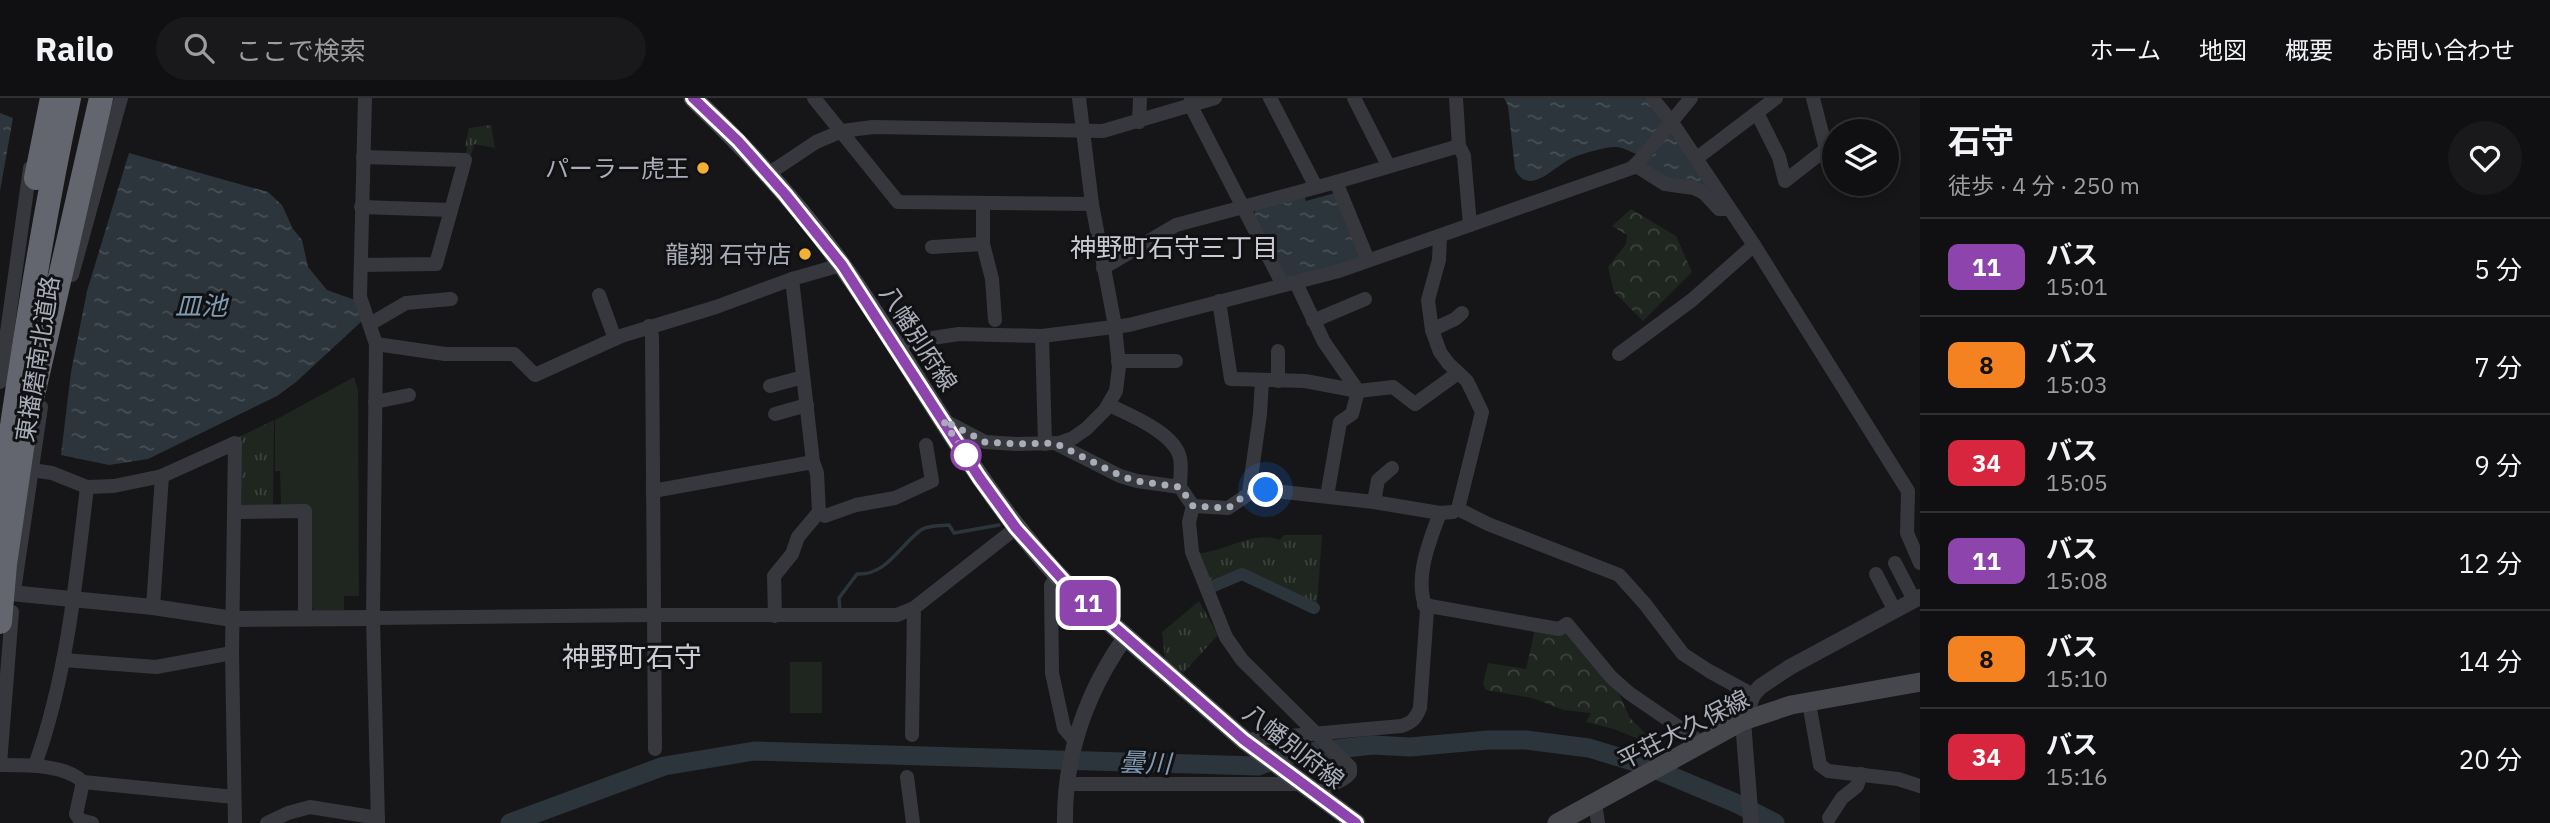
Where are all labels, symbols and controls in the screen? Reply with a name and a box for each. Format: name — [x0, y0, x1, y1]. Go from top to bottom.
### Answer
search box — [156, 17, 646, 80]
text: Railo — [35, 27, 114, 70]
icon: search — [180, 29, 218, 67]
text: ここで検索 — [236, 33, 366, 67]
text: ホーム — [2090, 34, 2161, 66]
text: 地図 — [2199, 34, 2247, 66]
text: 概要 — [2285, 34, 2333, 66]
text: お問い合わせ — [2371, 34, 2515, 66]
map controls — [1822, 119, 1899, 196]
button: layers — [1822, 119, 1899, 196]
text: 石守 — [1948, 119, 2014, 162]
button: heart — [2448, 121, 2522, 195]
place label: パーラー虎王 — [545, 152, 689, 184]
marker: パーラー虎王 — [695, 160, 711, 176]
text: 徒歩 · 4 分 · 250 m — [1948, 170, 2140, 200]
district label: 神野町石守三丁目 — [1070, 230, 1278, 264]
text: バス — [2046, 237, 2098, 271]
place label: 龍翔 石守店 — [665, 238, 791, 270]
marker: 龍翔 石守店 — [797, 246, 813, 262]
text: 11 — [1972, 251, 2001, 283]
text: 5 分 — [2474, 252, 2522, 286]
text: 15:01 — [2046, 271, 2108, 301]
street label: 東播磨南北道路 — [8, 274, 66, 444]
street label: 八幡別府線 — [873, 279, 965, 397]
water label: 皿池 — [175, 288, 230, 322]
text: バス — [2046, 335, 2098, 369]
text: 8 — [1979, 349, 1994, 381]
text: 7 分 — [2474, 350, 2522, 384]
text: 15:03 — [2046, 369, 2108, 399]
text: バス — [2046, 433, 2098, 467]
unlabelled marker — [951, 440, 981, 470]
text: 34 — [1972, 447, 2001, 479]
text: 9 分 — [2474, 448, 2522, 482]
text: 15:05 — [2046, 467, 2108, 497]
your location — [1248, 472, 1283, 507]
text: バス — [2046, 531, 2098, 565]
text: 11 — [1972, 545, 2001, 577]
text: 12 分 — [2459, 546, 2522, 580]
text: 15:08 — [2046, 565, 2108, 595]
line badge: 11 — [1056, 580, 1120, 626]
text: 11 — [1074, 587, 1102, 619]
text: バス — [2046, 629, 2098, 663]
district label: 神野町石守 — [562, 638, 702, 675]
text: 8 — [1979, 643, 1994, 675]
text: 14 分 — [2459, 644, 2522, 678]
text: 15:10 — [2046, 663, 2108, 693]
street label: 平荘大久保線 — [1612, 682, 1754, 776]
street label: 八幡別府線 — [1237, 696, 1351, 796]
text: バス — [2046, 727, 2098, 761]
text: 34 — [1972, 741, 2001, 773]
text: 20 分 — [2459, 742, 2522, 776]
water label: 曇川 — [1118, 744, 1175, 780]
text: 15:16 — [2046, 761, 2108, 791]

